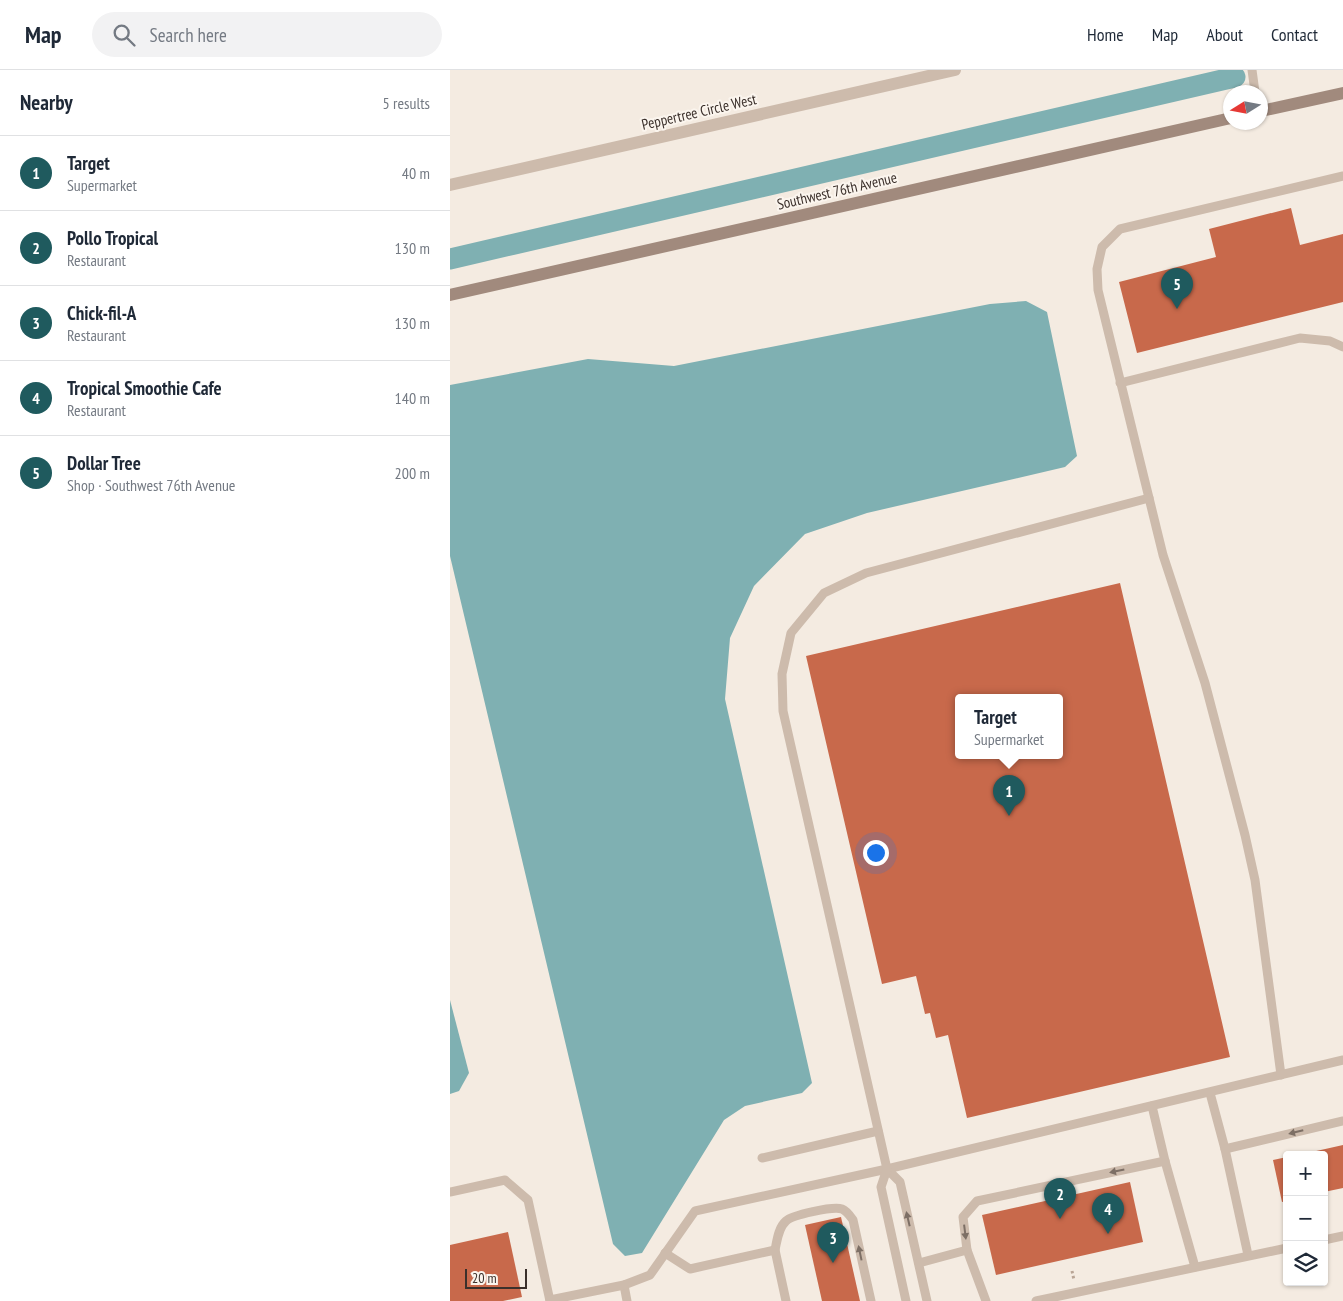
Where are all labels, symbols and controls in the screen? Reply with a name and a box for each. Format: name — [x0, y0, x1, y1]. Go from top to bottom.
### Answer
search box — [92, 12, 442, 57]
text: Map — [25, 19, 62, 50]
icon: search — [110, 21, 138, 49]
text: Search here — [150, 23, 227, 47]
text: Home — [1087, 23, 1124, 46]
text: Map — [1152, 23, 1178, 46]
text: About — [1206, 23, 1243, 46]
text: Contact — [1271, 23, 1318, 46]
north arrow — [1223, 85, 1268, 130]
text: Nearby — [20, 89, 73, 116]
street label: Peppertree Circle West — [640, 89, 758, 134]
text: 5 results — [383, 93, 430, 113]
text: Target — [67, 151, 110, 175]
text: 1 — [32, 163, 40, 183]
text: 40 m — [402, 163, 430, 183]
street label: Southwest 76th Avenue — [775, 167, 899, 214]
text: Supermarket — [67, 175, 137, 195]
text: Pollo Tropical — [67, 226, 158, 250]
text: 2 — [32, 238, 40, 258]
text: 130 m — [395, 238, 430, 258]
text: Restaurant — [67, 250, 126, 270]
pin: 5 — [1161, 268, 1193, 309]
text: Chick-fil-A — [67, 301, 136, 325]
text: 3 — [32, 313, 40, 333]
text: 130 m — [395, 313, 430, 333]
text: Restaurant — [67, 325, 126, 345]
text: Tropical Smoothie Cafe — [67, 376, 222, 400]
text: 4 — [32, 388, 40, 408]
text: 140 m — [395, 388, 430, 408]
text: Restaurant — [67, 400, 126, 420]
text: Dollar Tree — [67, 451, 141, 475]
text: 5 — [32, 463, 40, 483]
text: 200 m — [395, 463, 430, 483]
text: Shop · Southwest 76th Avenue — [67, 475, 235, 495]
popup — [955, 694, 1063, 759]
text: Target — [974, 705, 1017, 729]
text: Supermarket — [974, 729, 1044, 749]
pin: 1 — [993, 775, 1025, 816]
your location — [863, 840, 889, 866]
one-way arrow — [1288, 1128, 1303, 1136]
map controls — [1283, 1151, 1328, 1286]
button: + — [1283, 1151, 1328, 1196]
one-way arrow — [1110, 1167, 1125, 1175]
pin: 2 — [1044, 1178, 1076, 1219]
pin: 4 — [1092, 1193, 1124, 1234]
button: − — [1283, 1196, 1328, 1241]
one-way arrow — [904, 1211, 912, 1227]
pin: 3 — [817, 1222, 849, 1263]
one-way arrow — [961, 1225, 969, 1241]
button: layers — [1283, 1241, 1328, 1286]
one-way arrow — [856, 1245, 864, 1261]
scale bar — [465, 1266, 528, 1289]
text: 20 m — [472, 1269, 497, 1287]

